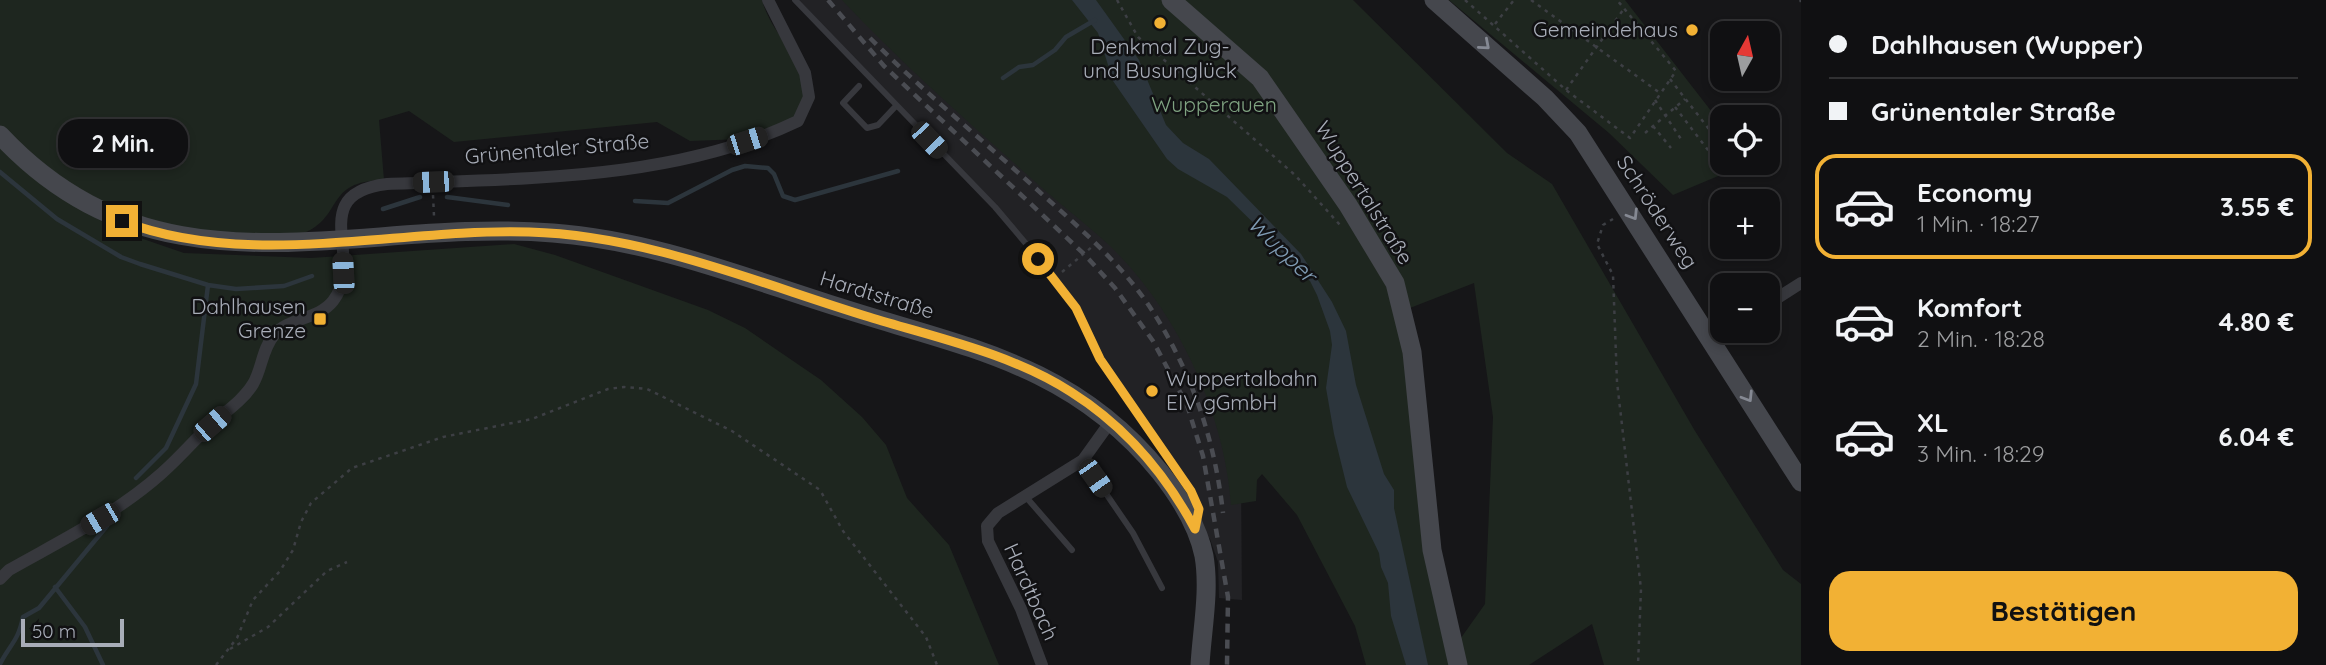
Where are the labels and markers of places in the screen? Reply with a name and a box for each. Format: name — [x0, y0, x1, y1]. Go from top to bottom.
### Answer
marker: Denkmal Zug- und Busunglück — [1152, 15, 1168, 31]
place label: Gemeindehaus — [1533, 16, 1678, 42]
marker: Gemeindehaus — [1684, 22, 1700, 38]
place label: Denkmal Zug- und Busunglück — [1083, 33, 1237, 83]
place label: Dahlhausen Grenze — [191, 293, 306, 343]
marker: Dahlhausen Grenze — [312, 311, 328, 327]
place label: Wuppertalbahn EIV gGmbH — [1166, 365, 1318, 415]
marker: Wuppertalbahn EIV gGmbH — [1144, 383, 1160, 399]

